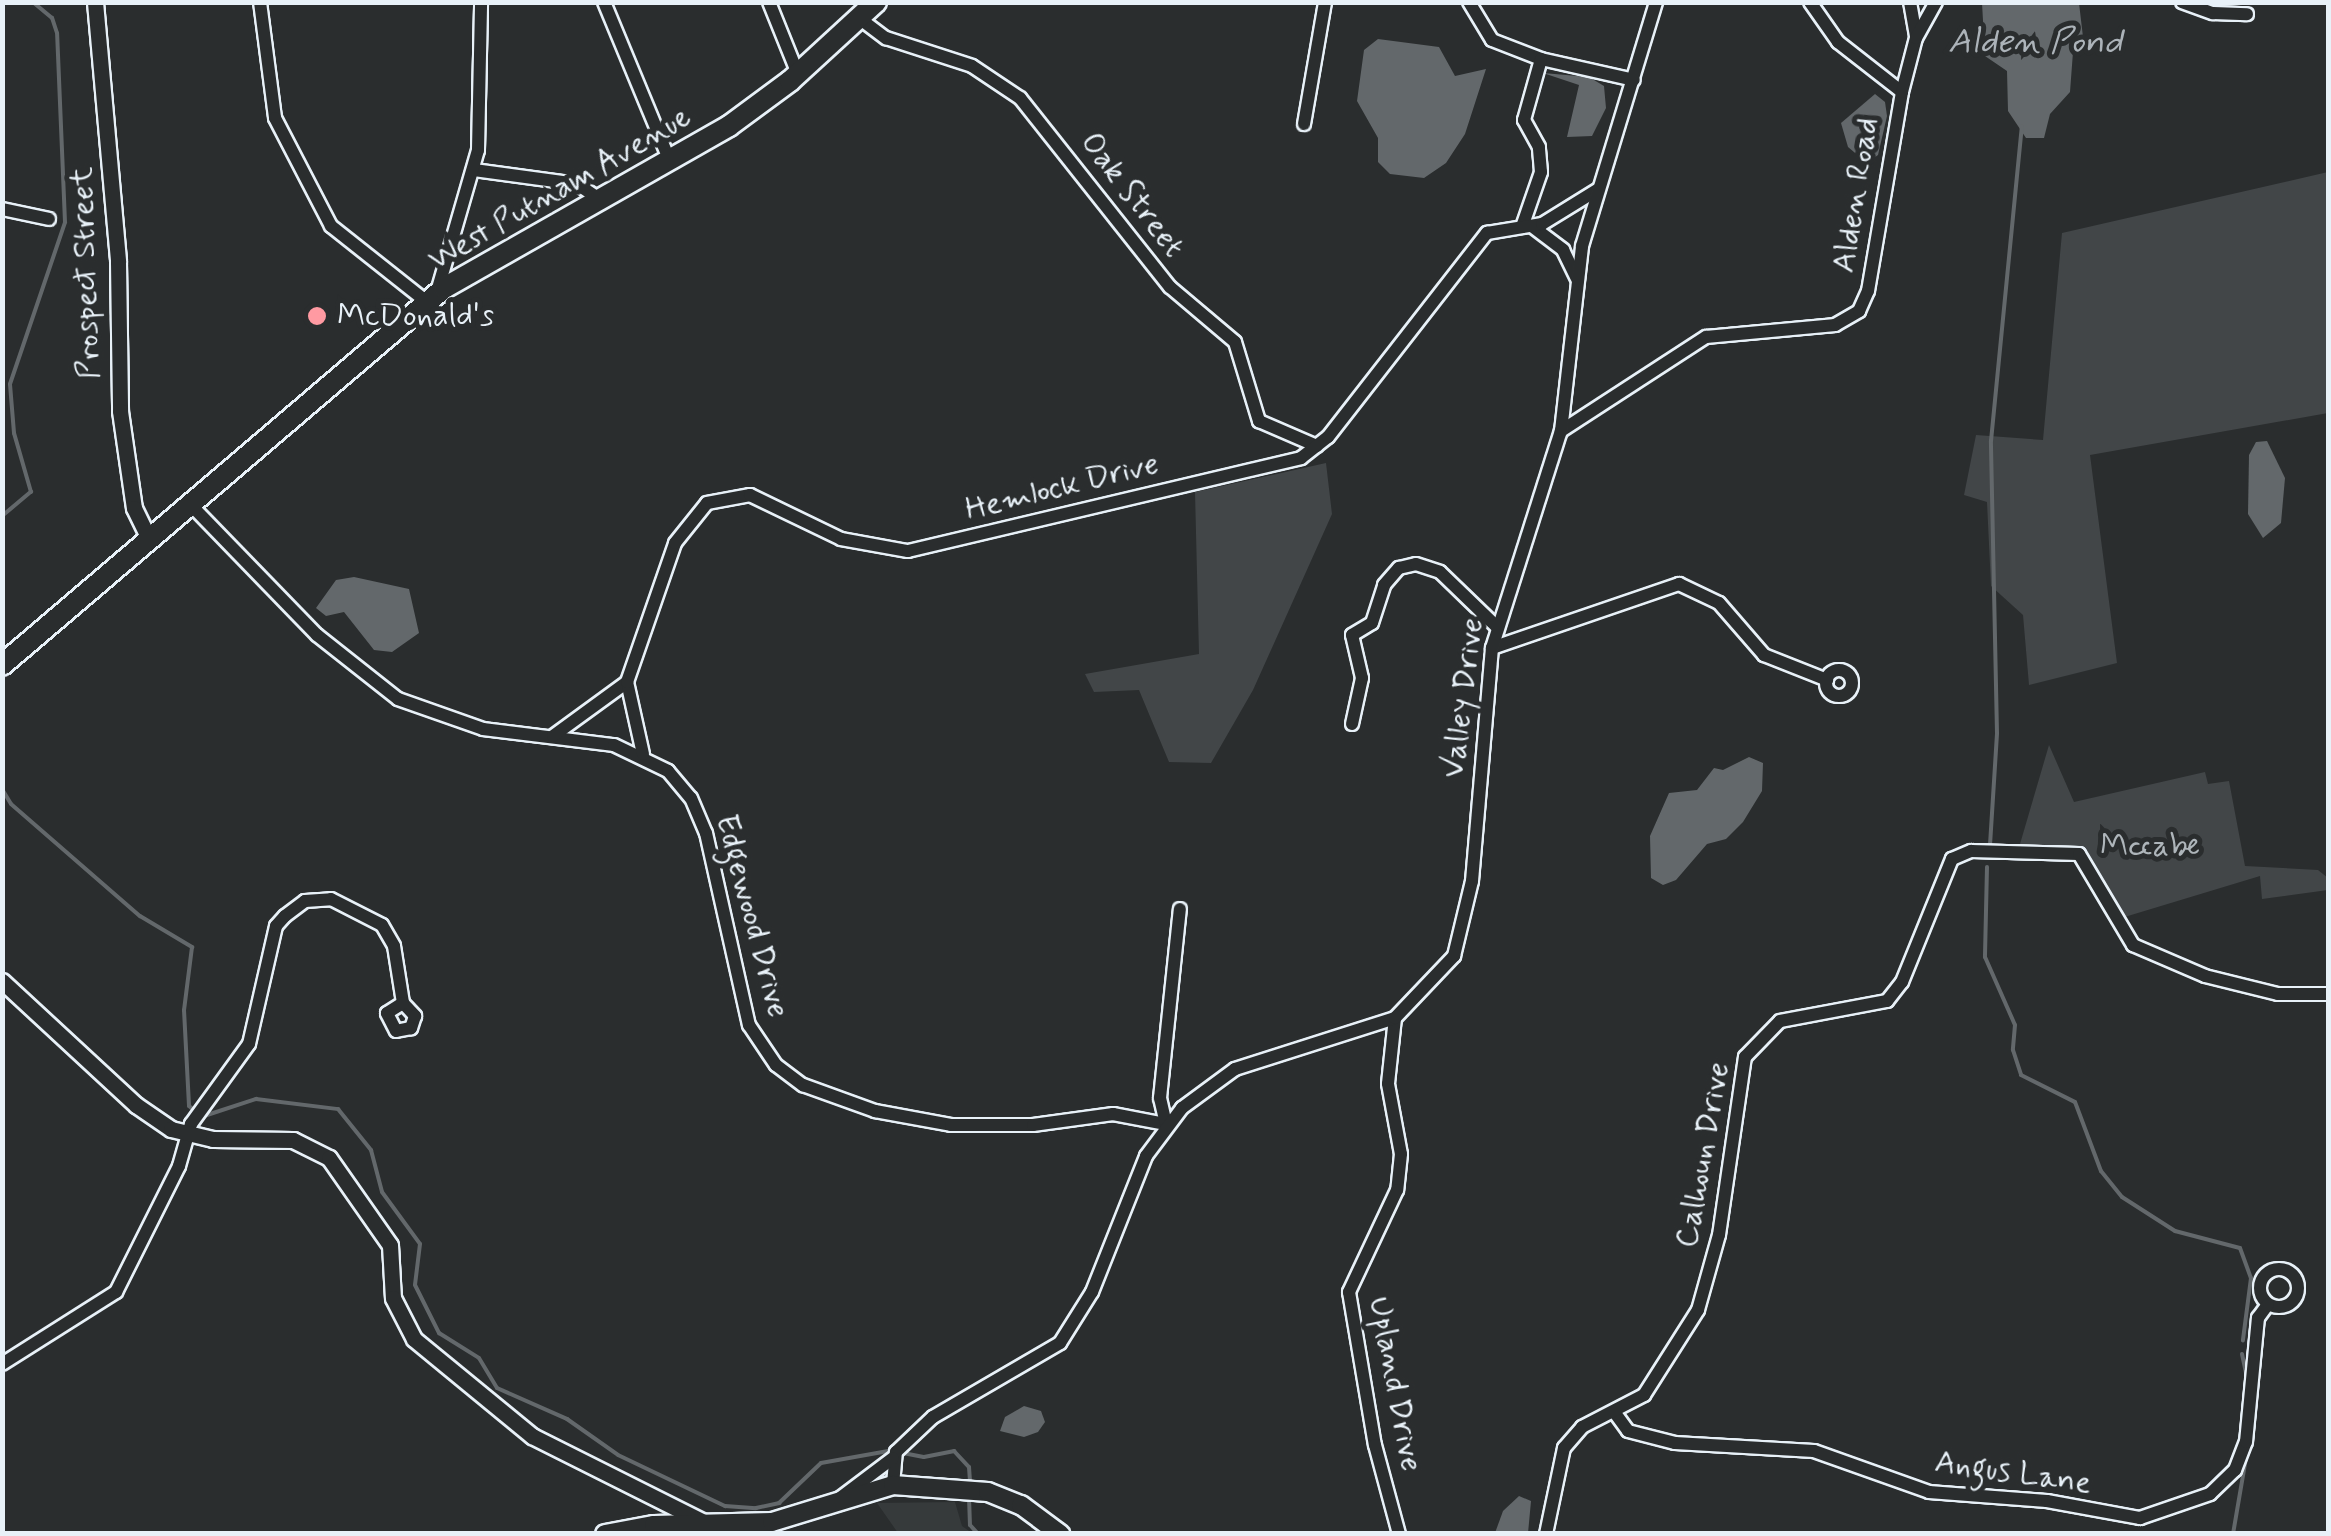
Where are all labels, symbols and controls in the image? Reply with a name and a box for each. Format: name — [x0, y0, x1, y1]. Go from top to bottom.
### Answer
water label: Alden Pond — [1949, 21, 2121, 63]
street label: West Putnam Avenue — [423, 99, 697, 279]
street label: Alden Road — [1825, 114, 1887, 276]
street label: Oak Street — [1070, 123, 1194, 267]
street label: Prospect Street — [63, 166, 109, 380]
place label: McDonald's — [337, 297, 494, 335]
marker: McDonald's — [306, 305, 328, 327]
street label: Hemlock Drive — [963, 445, 1161, 529]
street label: Valley Drive — [1434, 617, 1492, 779]
street label: Edgewood Drive — [707, 811, 797, 1021]
park label: Mccabe — [2100, 827, 2200, 865]
street label: Calhoun Drive — [1668, 1060, 1738, 1250]
street label: Upland Drive — [1359, 1294, 1431, 1474]
street label: Angus Lane — [1934, 1443, 2092, 1503]

